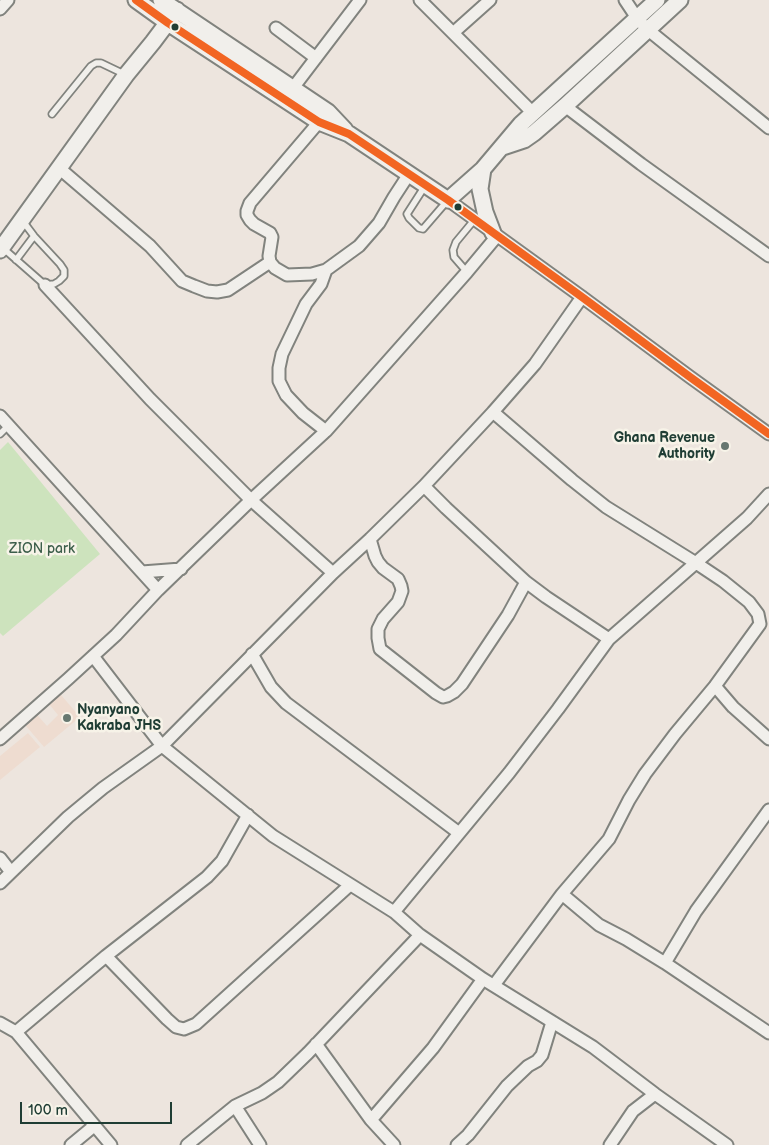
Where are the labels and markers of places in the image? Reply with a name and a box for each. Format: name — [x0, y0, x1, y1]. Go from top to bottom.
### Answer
unlabelled marker — [170, 22, 180, 32]
unlabelled marker — [453, 202, 463, 212]
place label: Ghana Revenue Authority — [614, 430, 715, 462]
marker: Ghana Revenue Authority — [719, 440, 731, 452]
place label: Nyanyano Kakraba JHS — [77, 702, 161, 734]
marker: Nyanyano Kakraba JHS — [61, 712, 73, 724]

